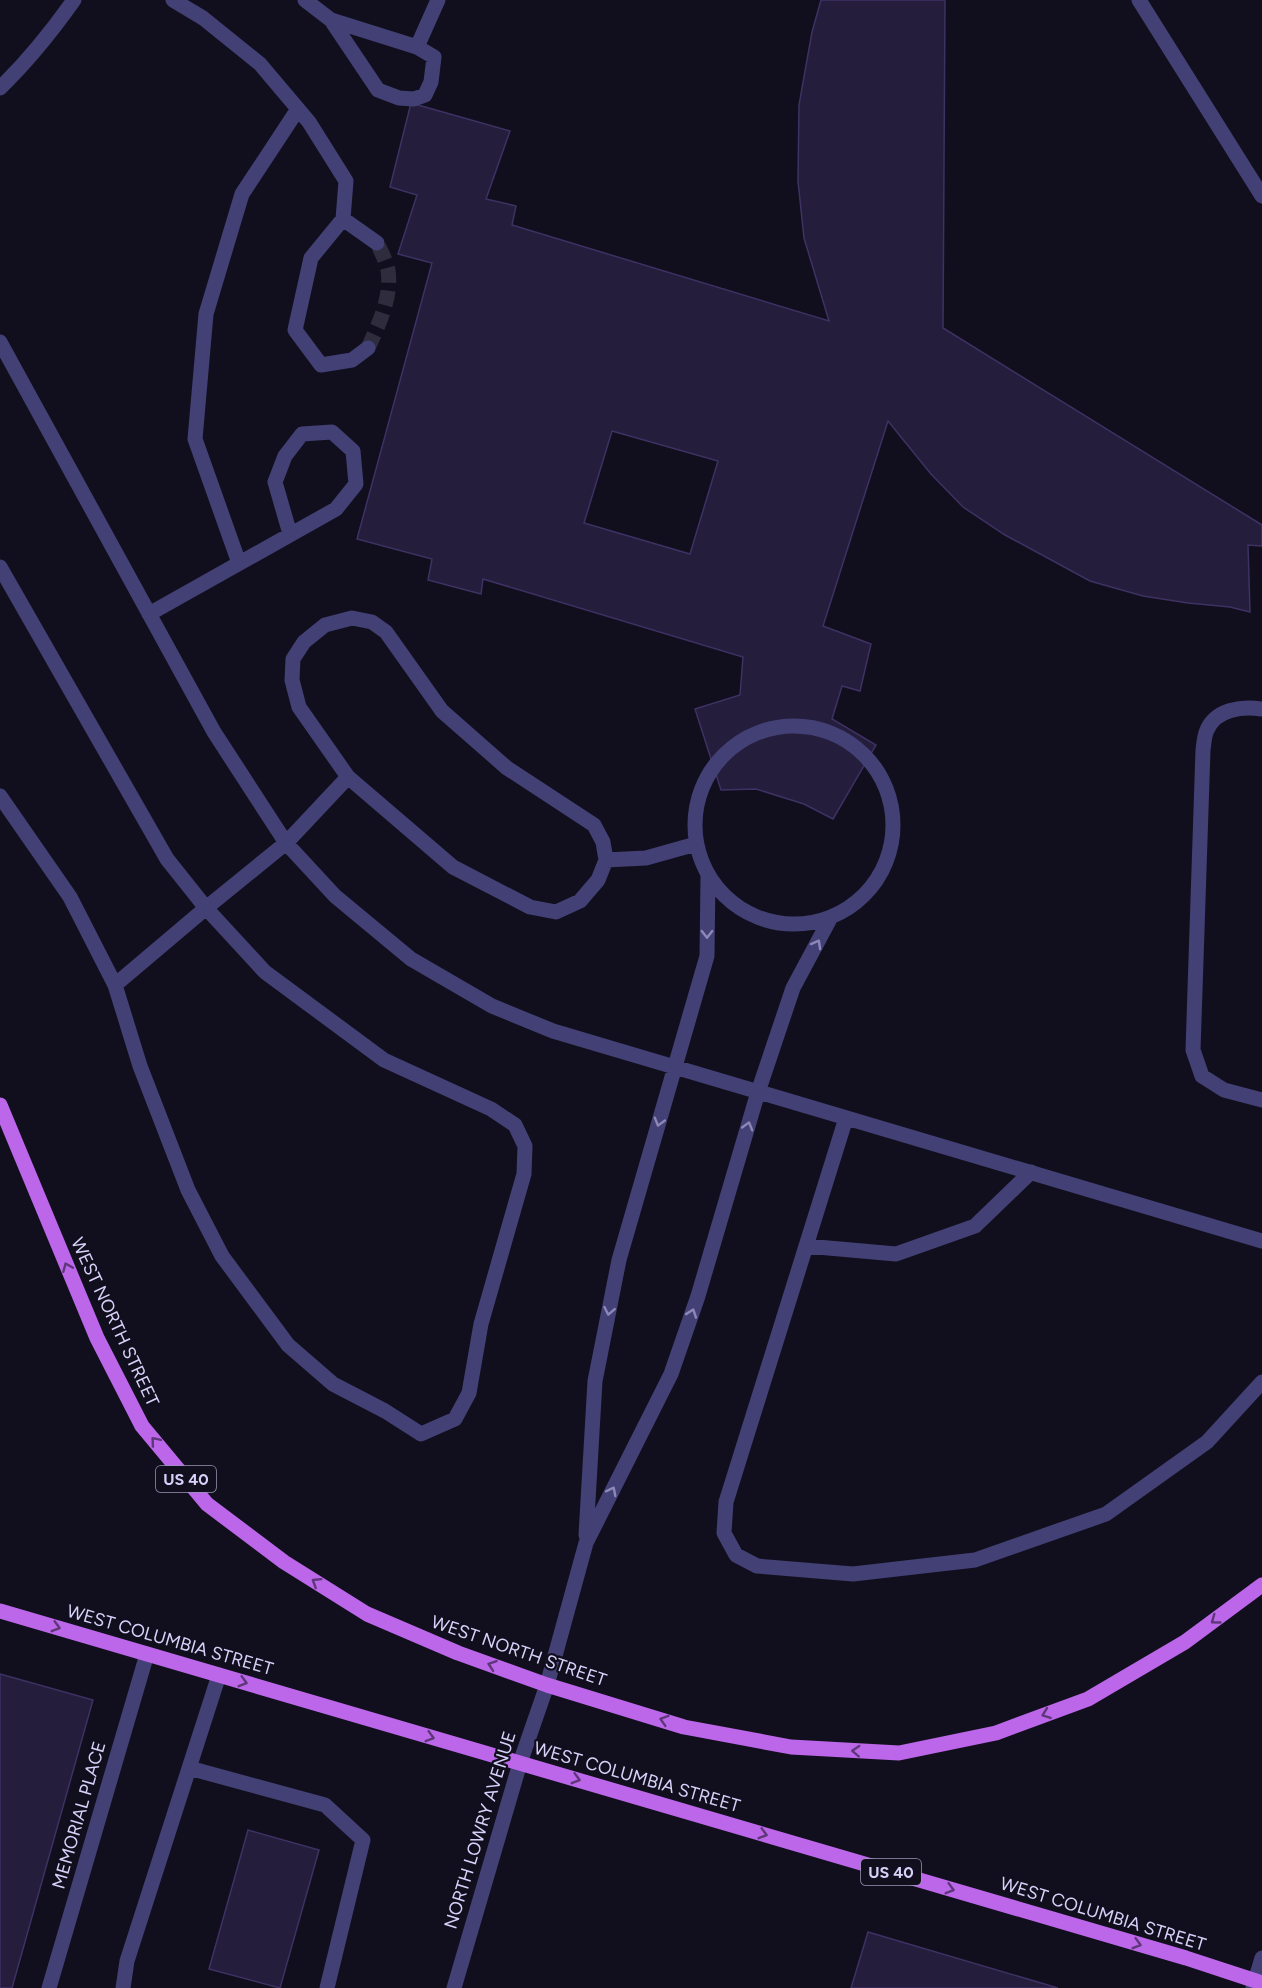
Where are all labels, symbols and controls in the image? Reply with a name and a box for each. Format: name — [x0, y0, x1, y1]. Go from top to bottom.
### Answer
one-way arrow — [701, 930, 714, 939]
one-way arrow — [810, 940, 821, 951]
one-way arrow — [653, 1117, 666, 1127]
one-way arrow — [741, 1121, 753, 1132]
street label: WEST NORTH STREET — [66, 1234, 164, 1410]
one-way arrow — [63, 1263, 75, 1274]
one-way arrow — [603, 1305, 616, 1315]
one-way arrow — [685, 1308, 697, 1319]
one-way arrow — [151, 1437, 162, 1448]
road number: US 40 — [156, 1466, 216, 1492]
one-way arrow — [605, 1486, 616, 1497]
one-way arrow — [312, 1578, 323, 1589]
street label: WEST COLUMBIA STREET — [64, 1600, 276, 1680]
street label: WEST NORTH STREET — [428, 1611, 610, 1691]
one-way arrow — [1210, 1612, 1221, 1623]
one-way arrow — [50, 1620, 61, 1632]
one-way arrow — [487, 1660, 498, 1673]
one-way arrow — [237, 1675, 248, 1687]
one-way arrow — [1041, 1707, 1051, 1720]
one-way arrow — [659, 1715, 670, 1727]
street label: NORTH LOWRY AVENUE — [439, 1728, 521, 1932]
one-way arrow — [424, 1730, 435, 1742]
street label: WEST COLUMBIA STREET — [531, 1737, 743, 1817]
street label: MEMORIAL PLACE — [47, 1739, 111, 1891]
one-way arrow — [852, 1744, 861, 1757]
one-way arrow — [570, 1772, 581, 1784]
one-way arrow — [757, 1827, 768, 1839]
road number: US 40 — [861, 1859, 921, 1885]
street label: WEST COLUMBIA STREET — [998, 1872, 1208, 1956]
one-way arrow — [944, 1882, 955, 1894]
one-way arrow — [1131, 1937, 1142, 1949]

